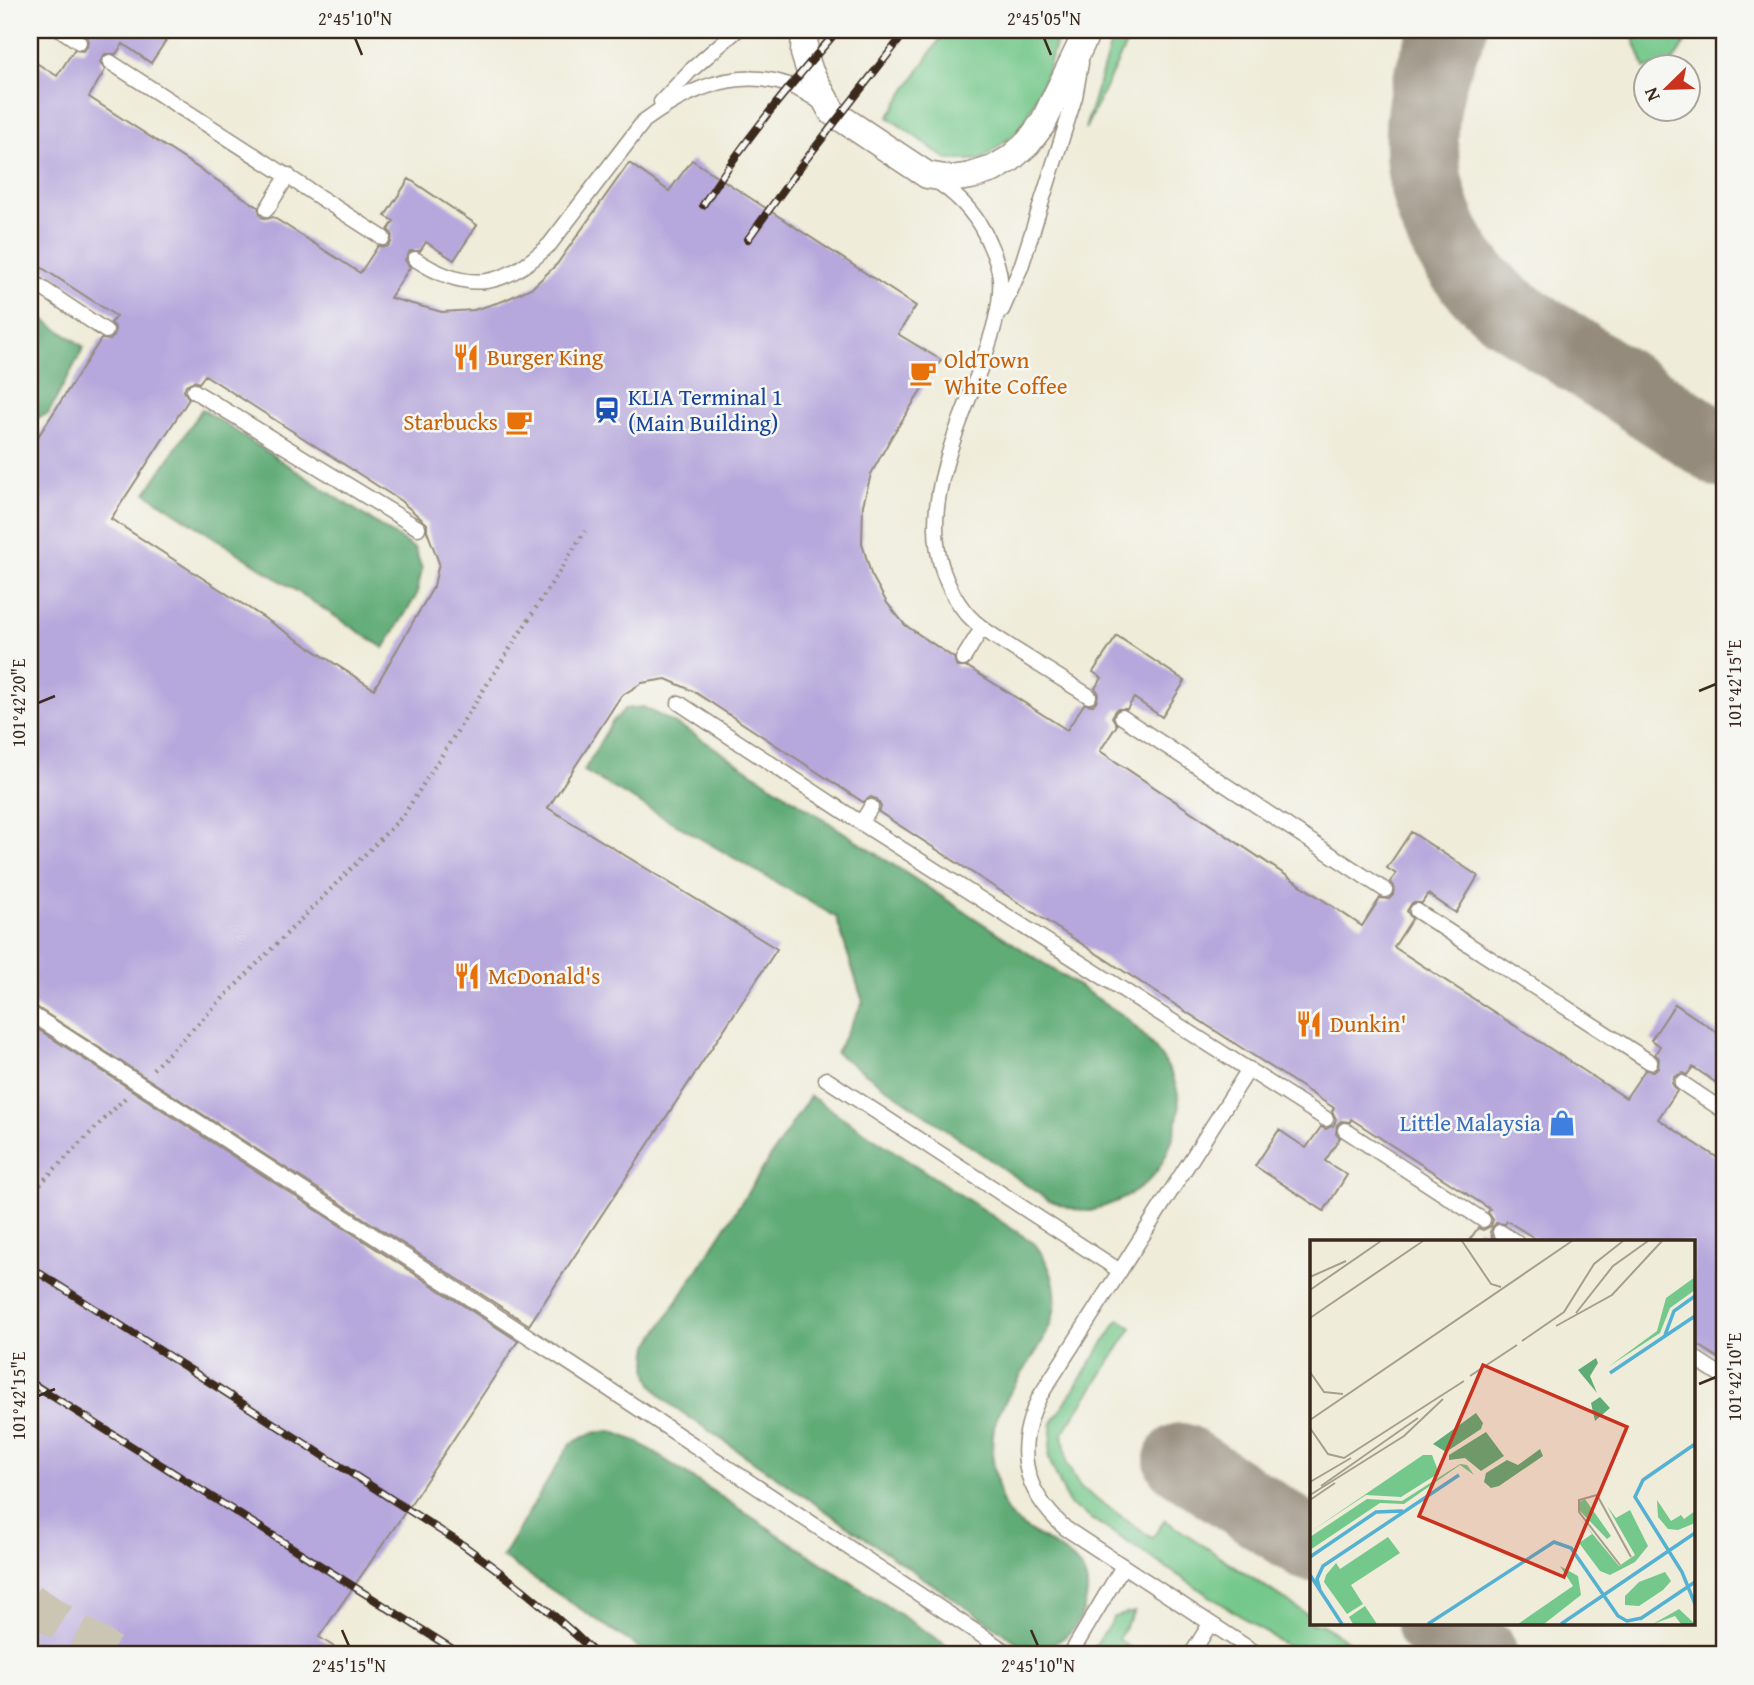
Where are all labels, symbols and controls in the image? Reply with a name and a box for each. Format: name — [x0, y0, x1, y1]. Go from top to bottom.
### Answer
text: 2°45'10"N — [318, 5, 392, 32]
text: 2°45'05"N — [1007, 5, 1081, 32]
north arrow — [1632, 52, 1702, 122]
text: N — [1636, 83, 1667, 106]
place label: Burger King — [487, 340, 604, 373]
restaurant icon: Burger King — [451, 342, 481, 372]
place label: OldTown White Coffee — [944, 343, 1067, 402]
cafe icon: OldTown White Coffee — [908, 358, 938, 388]
place label: KLIA Terminal 1 (Main Building) — [628, 380, 783, 439]
station icon: KLIA Terminal 1 (Main Building) — [592, 395, 622, 425]
place label: Starbucks — [403, 405, 498, 438]
cafe icon: Starbucks — [504, 407, 534, 437]
text: 101°42'15"E — [1721, 640, 1748, 728]
text: 101°42'20"E — [5, 659, 32, 747]
place label: McDonald's — [488, 959, 600, 992]
restaurant icon: McDonald's — [452, 961, 482, 991]
place label: Dunkin' — [1330, 1007, 1406, 1040]
restaurant icon: Dunkin' — [1294, 1009, 1324, 1039]
place label: Little Malaysia — [1400, 1106, 1541, 1139]
shop icon: Little Malaysia — [1547, 1108, 1577, 1138]
inset map — [1310, 1240, 1694, 1626]
text: 101°42'10"E — [1721, 1333, 1748, 1421]
text: 101°42'15"E — [5, 1352, 32, 1440]
text: 2°45'15"N — [312, 1652, 386, 1679]
text: 2°45'10"N — [1001, 1652, 1075, 1679]

